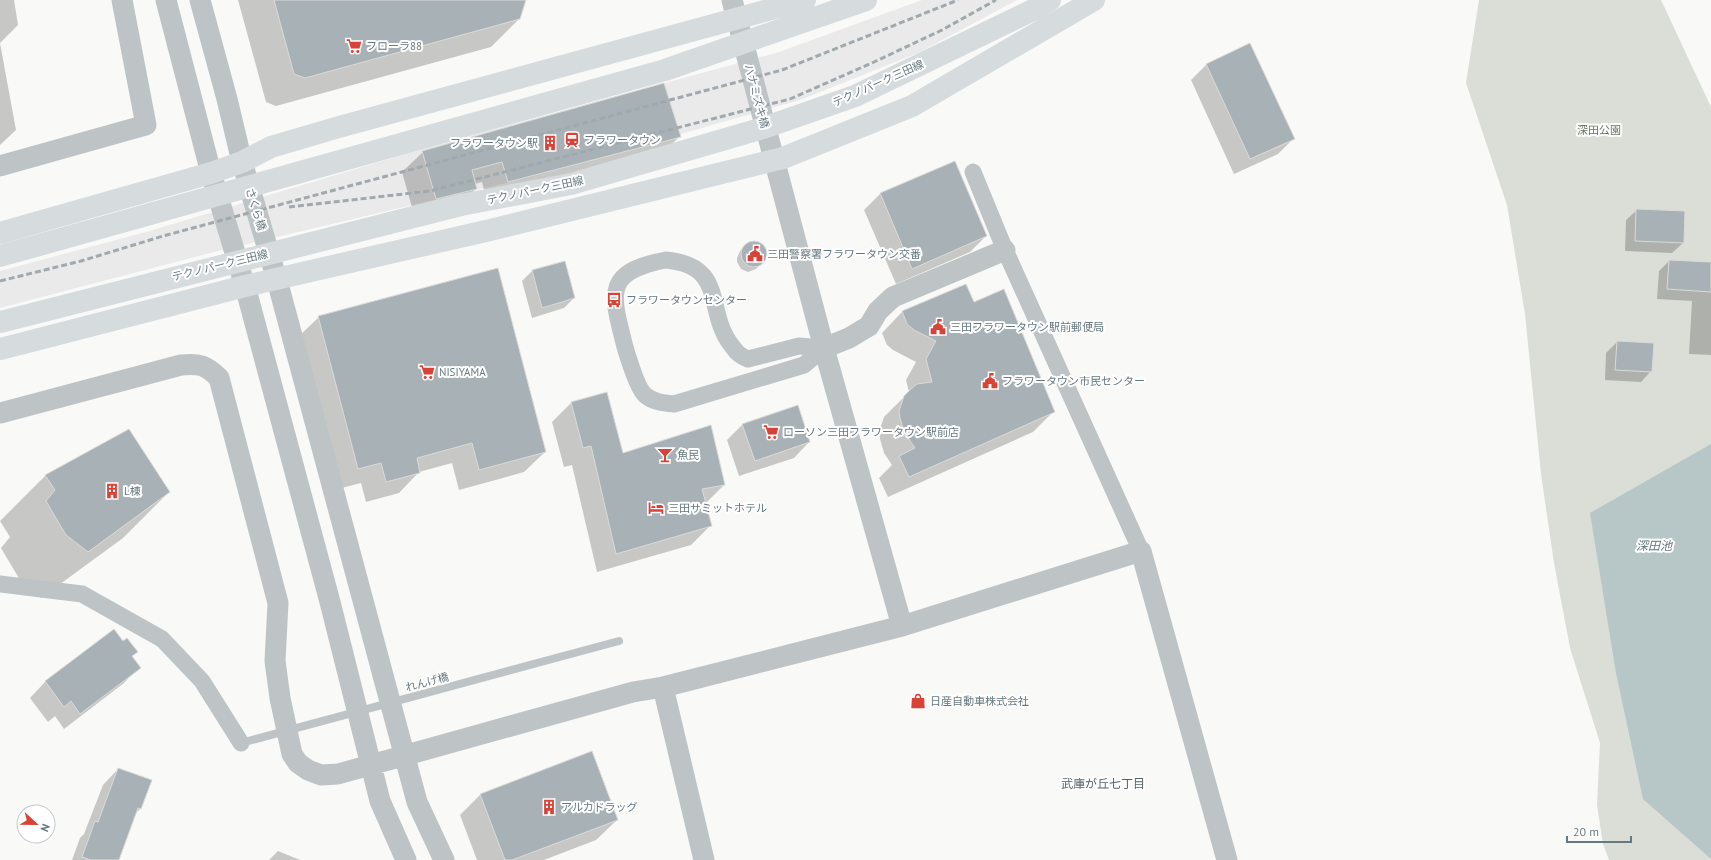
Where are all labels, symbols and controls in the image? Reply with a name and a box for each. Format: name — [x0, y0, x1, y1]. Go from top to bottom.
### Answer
supermarket icon: フローラ88 — [345, 37, 363, 55]
place label: フローラ88 — [366, 39, 422, 53]
street label: テクノパーク三田線 — [830, 57, 926, 109]
street label: ハナミズキ橋 — [742, 62, 772, 130]
park label: 深田公園 — [1577, 123, 1621, 137]
station icon: フラワータウン — [563, 131, 581, 149]
place label: フラワータウン — [584, 133, 661, 147]
building icon: フラワータウン駅 — [541, 134, 559, 152]
place label: フラワータウン駅 — [450, 136, 538, 150]
street label: テクノパーク三田線 — [485, 173, 585, 207]
street label: さくら橋 — [243, 186, 269, 232]
public building icon: 三田警察署フラワータウン交番 — [746, 245, 764, 263]
street label: テクノパーク三田線 — [171, 246, 269, 284]
place label: 三田警察署フラワータウン交番 — [767, 247, 921, 261]
bus stop icon: フラワータウンセンター — [605, 291, 623, 309]
place label: フラワータウンセンター — [626, 293, 747, 307]
public building icon: 三田フラワータウン駅前郵便局 — [929, 318, 947, 336]
place label: 三田フラワータウン駅前郵便局 — [950, 320, 1104, 334]
supermarket icon: NISIYAMA — [418, 363, 436, 381]
place label: NISIYAMA — [439, 365, 486, 379]
public building icon: フラワータウン市民センター — [981, 372, 999, 390]
place label: フラワータウン市民センター — [1002, 374, 1145, 388]
supermarket icon: ローソン三田フラワータウン駅前店 — [762, 423, 780, 441]
place label: ローソン三田フラワータウン駅前店 — [783, 425, 959, 439]
bar icon: 魚民 — [656, 446, 674, 464]
place label: 魚民 — [677, 448, 699, 462]
building icon: L棟 — [103, 482, 121, 500]
place label: L棟 — [124, 484, 141, 498]
hotel icon: 三田サミットホテル — [647, 499, 665, 517]
place label: 三田サミットホテル — [668, 501, 767, 515]
water label: 深田池 — [1636, 538, 1673, 553]
street label: れんげ橋 — [404, 670, 450, 694]
shop icon: 日産自動車株式会社 — [909, 692, 927, 710]
place label: 日産自動車株式会社 — [930, 694, 1029, 708]
district label: 武庫が丘七丁目 — [1061, 776, 1145, 791]
building icon: アルカドラッグ — [540, 798, 558, 816]
place label: アルカドラッグ — [561, 800, 638, 814]
north arrow — [16, 804, 56, 844]
scale bar — [1567, 818, 1631, 844]
text: N — [37, 822, 53, 834]
text: 20 m — [1573, 824, 1599, 839]

